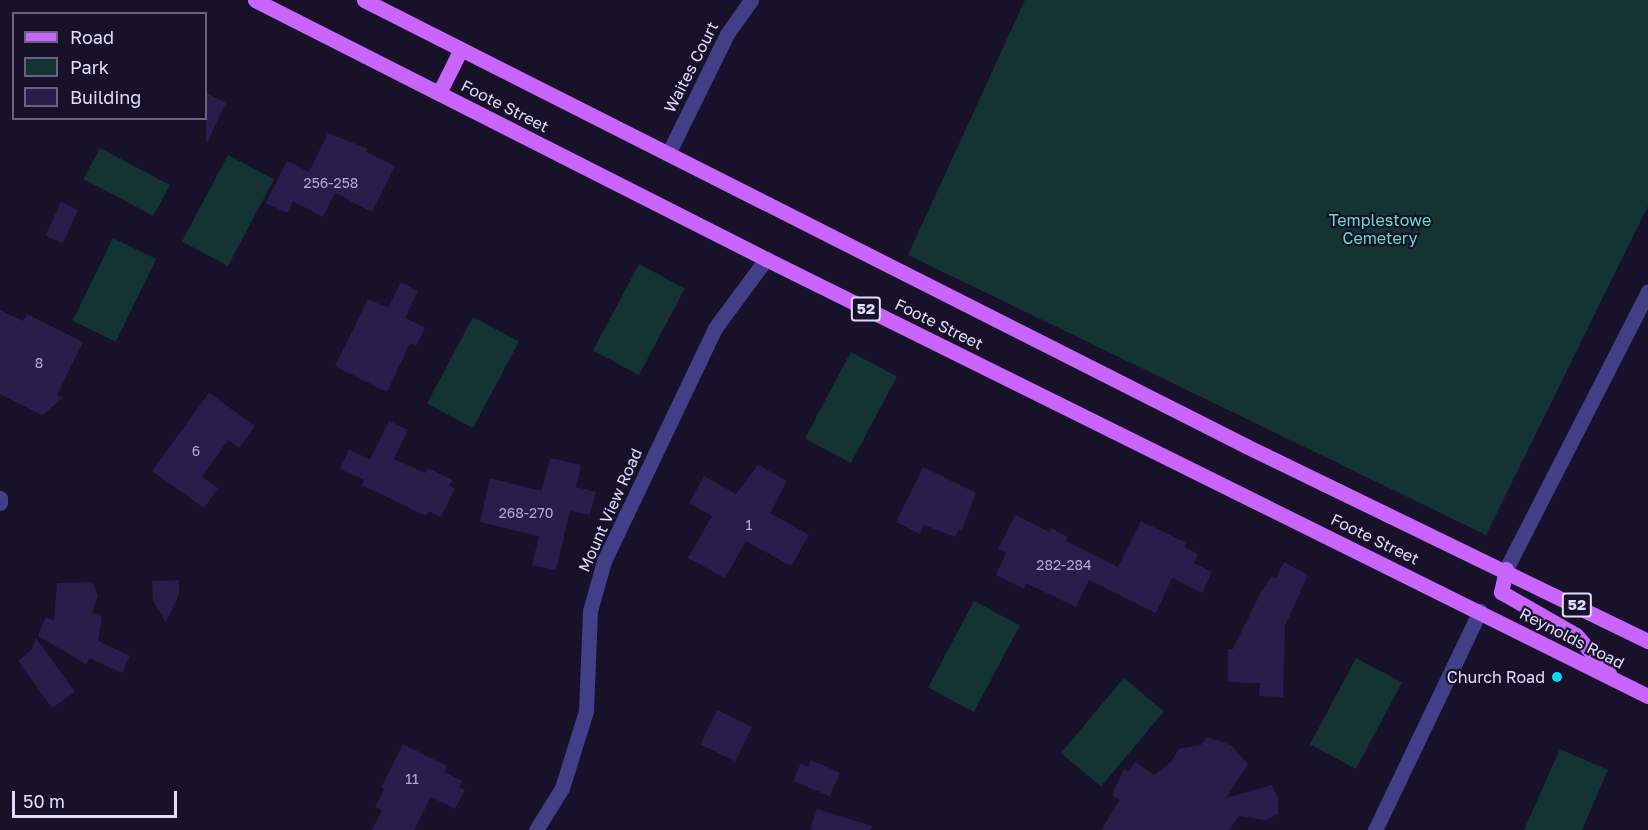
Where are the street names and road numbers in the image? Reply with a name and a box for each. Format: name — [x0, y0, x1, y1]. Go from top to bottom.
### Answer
street label: Waites Court — [660, 18, 722, 116]
street label: Foote Street — [458, 76, 552, 136]
street label: Foote Street — [892, 294, 986, 354]
road number: 52 — [850, 297, 882, 321]
street label: Mount View Road — [574, 445, 646, 575]
street label: Foote Street — [1328, 509, 1422, 569]
road number: 52 — [1560, 593, 1594, 617]
street label: Reynolds Road — [1517, 603, 1627, 673]

